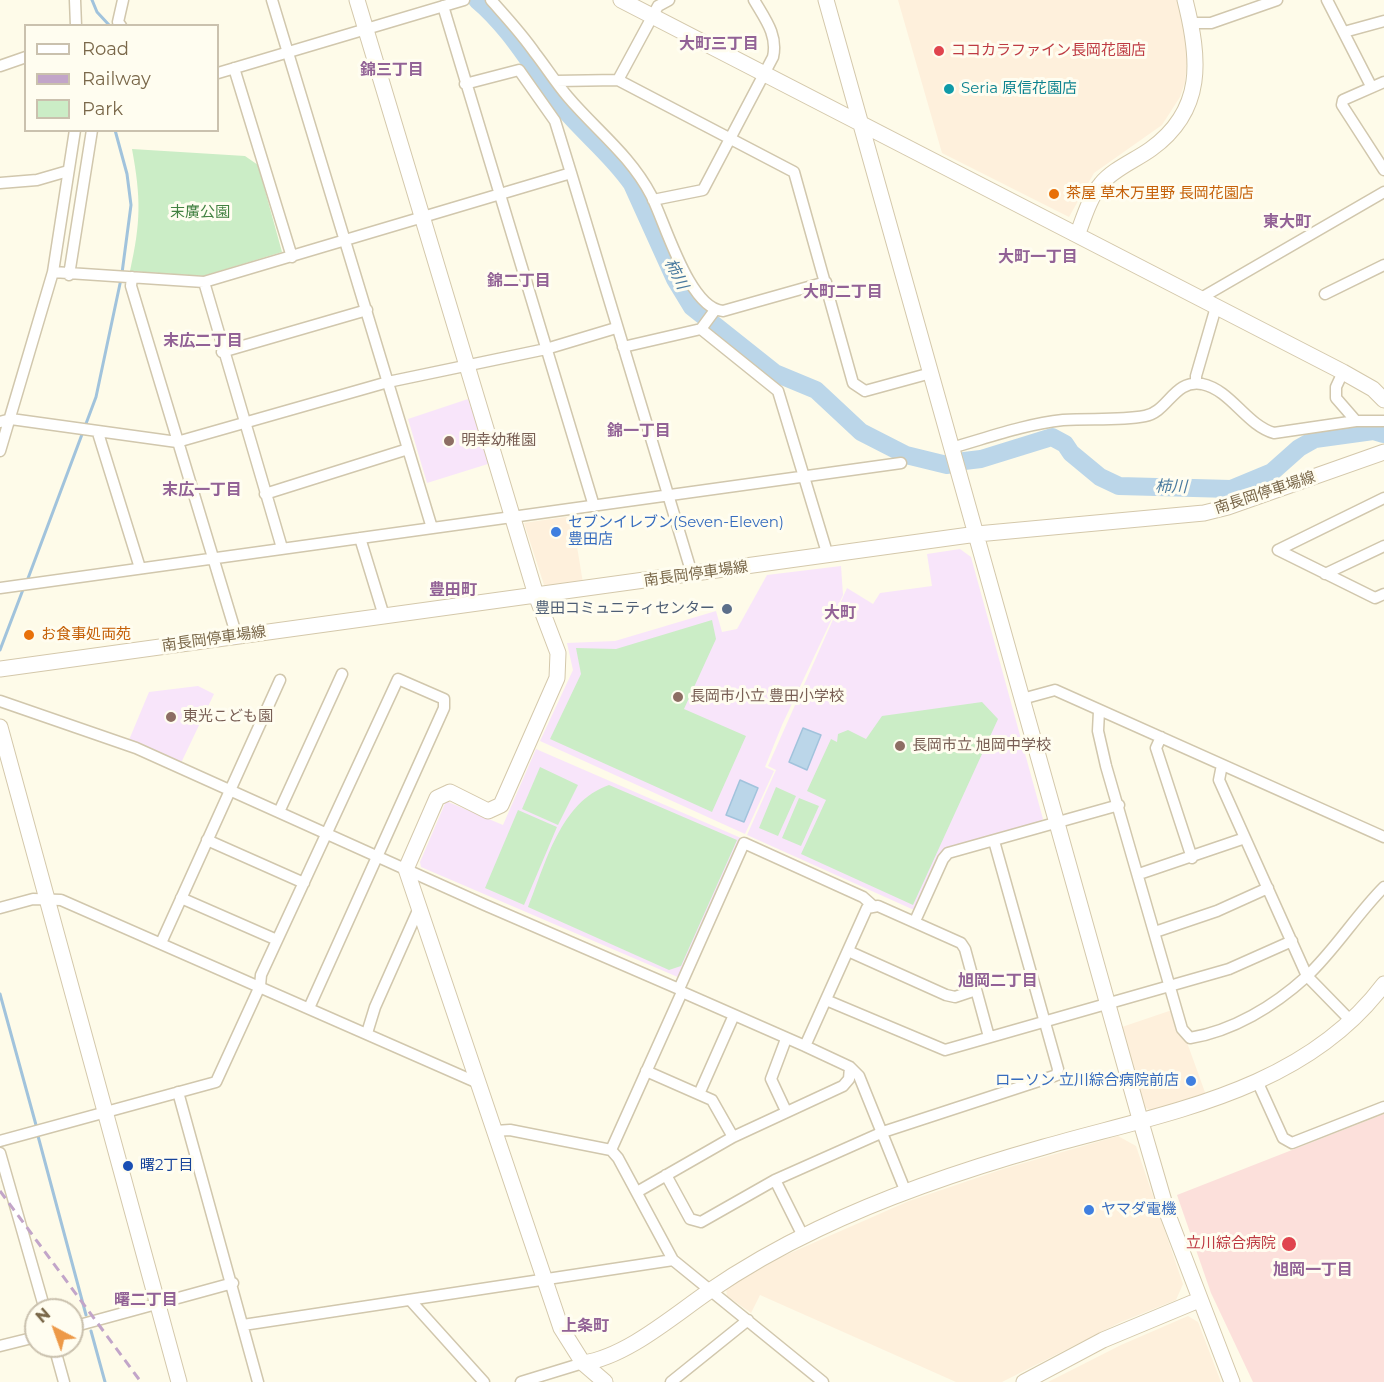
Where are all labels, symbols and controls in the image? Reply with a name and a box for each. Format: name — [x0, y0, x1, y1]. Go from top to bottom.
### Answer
legend — [24, 24, 219, 132]
district label: 大町三丁目 — [679, 34, 759, 54]
text: Road — [82, 38, 129, 60]
place label: ココカラファイン長岡花園店 — [951, 42, 1146, 60]
marker: ココカラファイン長岡花園店 — [932, 44, 946, 58]
district label: 錦三丁目 — [360, 60, 424, 80]
text: Railway — [82, 68, 151, 90]
place label: Seria 原信花園店 — [961, 80, 1077, 98]
marker: Seria 原信花園店 — [942, 82, 956, 96]
text: Park — [82, 98, 123, 120]
place label: 茶屋 草木万里野 長岡花園店 — [1066, 185, 1254, 203]
marker: 茶屋 草木万里野 長岡花園店 — [1047, 187, 1061, 201]
park label: 末廣公園 — [170, 204, 230, 222]
district label: 東大町 — [1263, 212, 1311, 232]
district label: 大町一丁目 — [998, 247, 1078, 267]
water label: 柿川 — [660, 255, 692, 293]
district label: 錦二丁目 — [487, 271, 551, 291]
district label: 大町二丁目 — [803, 282, 883, 302]
district label: 末広二丁目 — [163, 331, 243, 351]
district label: 錦一丁目 — [607, 421, 671, 441]
place label: 明幸幼稚園 — [461, 432, 536, 450]
marker: 明幸幼稚園 — [442, 434, 456, 448]
street label: 南長岡停車場線 — [1212, 468, 1318, 518]
water label: 柿川 — [1155, 477, 1187, 497]
district label: 末広一丁目 — [162, 480, 242, 500]
place label: セブンイレブン(Seven-Eleven) 豊田店 — [568, 514, 784, 549]
marker: セブンイレブン(Seven-Eleven) 豊田店 — [549, 525, 563, 539]
street label: 南長岡停車場線 — [643, 558, 749, 590]
district label: 豊田町 — [429, 580, 477, 600]
place label: 豊田コミュニティセンター — [535, 600, 715, 618]
marker: 豊田コミュニティセンター — [720, 602, 734, 616]
district label: 大町 — [824, 603, 856, 623]
street label: 南長岡停車場線 — [161, 623, 267, 655]
place label: お食事処両苑 — [41, 626, 131, 644]
marker: お食事処両苑 — [22, 628, 36, 642]
place label: 長岡市小立 豊田小学校 — [690, 688, 844, 706]
marker: 長岡市小立 豊田小学校 — [671, 690, 685, 704]
place label: 東光こども園 — [183, 708, 273, 726]
marker: 東光こども園 — [164, 710, 178, 724]
place label: 長岡市立 旭岡中学校 — [912, 737, 1051, 755]
marker: 長岡市立 旭岡中学校 — [893, 739, 907, 753]
district label: 旭岡二丁目 — [958, 971, 1038, 991]
place label: ローソン 立川綜合病院前店 — [995, 1072, 1179, 1090]
marker: ローソン 立川綜合病院前店 — [1184, 1074, 1198, 1088]
place label: 曙2丁目 — [140, 1157, 194, 1175]
marker: 曙2丁目 — [121, 1159, 135, 1173]
place label: ヤマダ電機 — [1101, 1201, 1176, 1219]
marker: ヤマダ電機 — [1082, 1203, 1096, 1217]
place label: 立川綜合病院 — [1186, 1235, 1276, 1253]
marker: 立川綜合病院 — [1280, 1235, 1298, 1253]
district label: 旭岡一丁目 — [1273, 1260, 1353, 1280]
district label: 曙二丁目 — [114, 1290, 178, 1310]
north arrow — [24, 1298, 84, 1358]
text: N — [32, 1304, 54, 1327]
district label: 上条町 — [561, 1316, 609, 1336]

